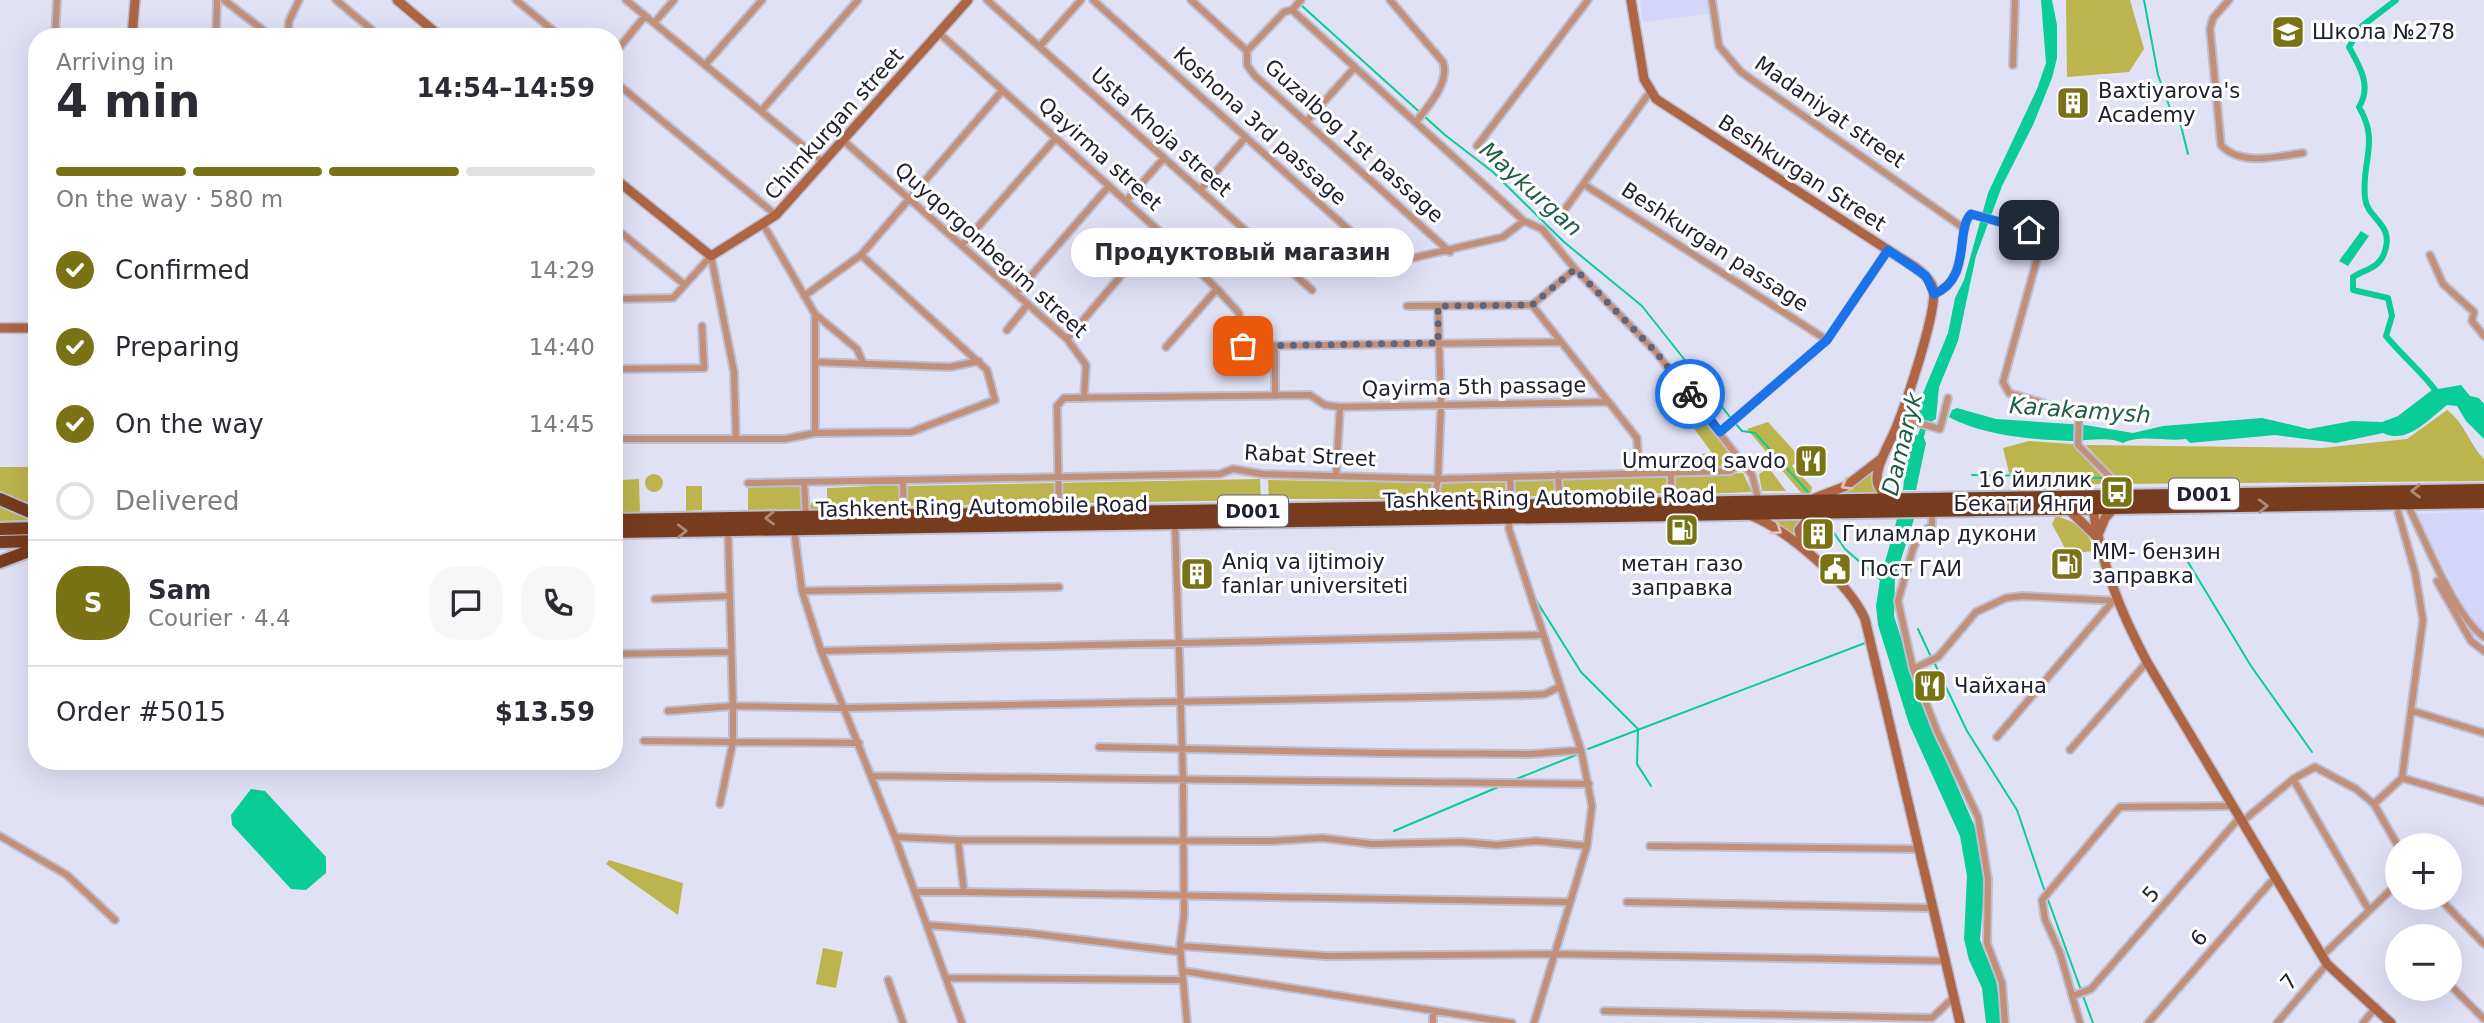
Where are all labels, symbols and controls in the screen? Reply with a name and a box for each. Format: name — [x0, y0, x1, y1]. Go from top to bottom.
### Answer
school or university icon: Школа №278 — [2269, 13, 2307, 51]
place label: Школа №278 — [2312, 20, 2455, 44]
street label: Koshona 3rd passage — [1169, 42, 1351, 210]
street label: Chimkurgan street — [760, 44, 908, 204]
text: Arriving in — [56, 49, 174, 75]
street label: Madaniyat street — [1750, 51, 1910, 173]
street label: Guzalbog 1st passage — [1260, 54, 1448, 228]
street label: Usta Khoja street — [1086, 63, 1236, 201]
text: 14:54–14:59 — [416, 73, 595, 103]
text: 4 min — [56, 74, 200, 128]
place label: Baxtiyarova's Academy — [2098, 79, 2240, 127]
building icon: Baxtiyarova's Academy — [2054, 84, 2092, 122]
street label: Qayirma street — [1034, 92, 1166, 216]
street label: Beshkurgan Street — [1714, 110, 1890, 236]
water label: Maykurgan — [1475, 136, 1587, 242]
street label: Quyqorgonbegim street — [890, 157, 1092, 343]
street label: Beshkurgan passage — [1617, 178, 1813, 316]
text: On the way · 580 m — [56, 186, 283, 212]
pin — [1999, 200, 2059, 260]
icon: home — [2010, 211, 2048, 249]
callout: Продуктовый магазин — [1072, 227, 1414, 276]
text: Продуктовый магазин — [1094, 239, 1391, 265]
icon: check — [56, 251, 94, 289]
text: Confirmed — [115, 255, 250, 285]
text: 14:29 — [529, 257, 595, 283]
pin — [1213, 316, 1273, 376]
icon: bag — [1224, 327, 1262, 365]
icon: check — [56, 328, 94, 366]
text: Preparing — [115, 332, 240, 362]
text: 14:40 — [529, 334, 595, 360]
courier — [1655, 359, 1725, 429]
street label: Qayirma 5th passage — [1361, 373, 1587, 401]
icon: bike — [1671, 375, 1709, 413]
water label: Damaryk — [1877, 388, 1928, 498]
water label: Karakamysh — [2008, 392, 2152, 428]
icon: check — [56, 405, 94, 443]
text: On the way — [115, 409, 264, 439]
text: 14:45 — [529, 411, 595, 437]
street label: Rabat Street — [1244, 441, 1376, 471]
restaurant icon: Umurzoq savdo — [1792, 442, 1830, 480]
place label: Umurzoq savdo — [1622, 449, 1786, 473]
place label: 16 йиллик Бекати Янги — [1954, 468, 2092, 516]
bus stop icon: 16 йиллик Бекати Янги — [2098, 473, 2136, 511]
one-way arrow — [1841, 477, 1854, 490]
road number: D001 — [2169, 478, 2239, 509]
street label: Tashkent Ring Automobile Road — [1382, 483, 1715, 513]
one-way arrow — [2410, 483, 2421, 499]
text: Delivered — [115, 486, 239, 516]
street label: Tashkent Ring Automobile Road — [815, 492, 1148, 522]
road number: D001 — [1218, 496, 1288, 526]
one-way arrow — [2258, 498, 2268, 514]
one-way arrow — [765, 510, 776, 525]
fuel station icon: метан газо заправка — [1663, 511, 1701, 549]
building icon: Гиламлар дукони — [1799, 515, 1837, 553]
one-way arrow — [1769, 522, 1782, 535]
place label: Гиламлар дукони — [1842, 522, 2037, 546]
one-way arrow — [677, 524, 688, 539]
place label: ММ- бензин заправка — [2092, 540, 2221, 588]
fuel station icon: ММ- бензин заправка — [2048, 545, 2086, 583]
place label: Aniq va ijtimoiy fanlar universiteti — [1222, 550, 1408, 598]
public building icon: Пост ГАИ — [1816, 550, 1854, 588]
place label: метан газо заправка — [1621, 552, 1743, 600]
building icon: Aniq va ijtimoiy fanlar universiteti — [1178, 555, 1216, 593]
place label: Пост ГАИ — [1860, 557, 1962, 581]
button: chat — [429, 566, 503, 640]
button: phone — [521, 566, 595, 640]
text: Sam — [148, 575, 211, 605]
text: S — [84, 588, 102, 618]
text: Courier · 4.4 — [148, 605, 291, 631]
restaurant icon: Чайхана — [1911, 667, 1949, 705]
place label: Чайхана — [1954, 674, 2047, 698]
text: Order #5015 — [56, 697, 226, 727]
text: $13.59 — [495, 697, 595, 727]
map controls — [2385, 833, 2462, 1001]
button: + — [2385, 833, 2462, 910]
street label: 5 — [2138, 881, 2164, 907]
button: − — [2385, 924, 2462, 1001]
street label: 6 — [2186, 925, 2212, 951]
street label: 7 — [2276, 969, 2302, 995]

